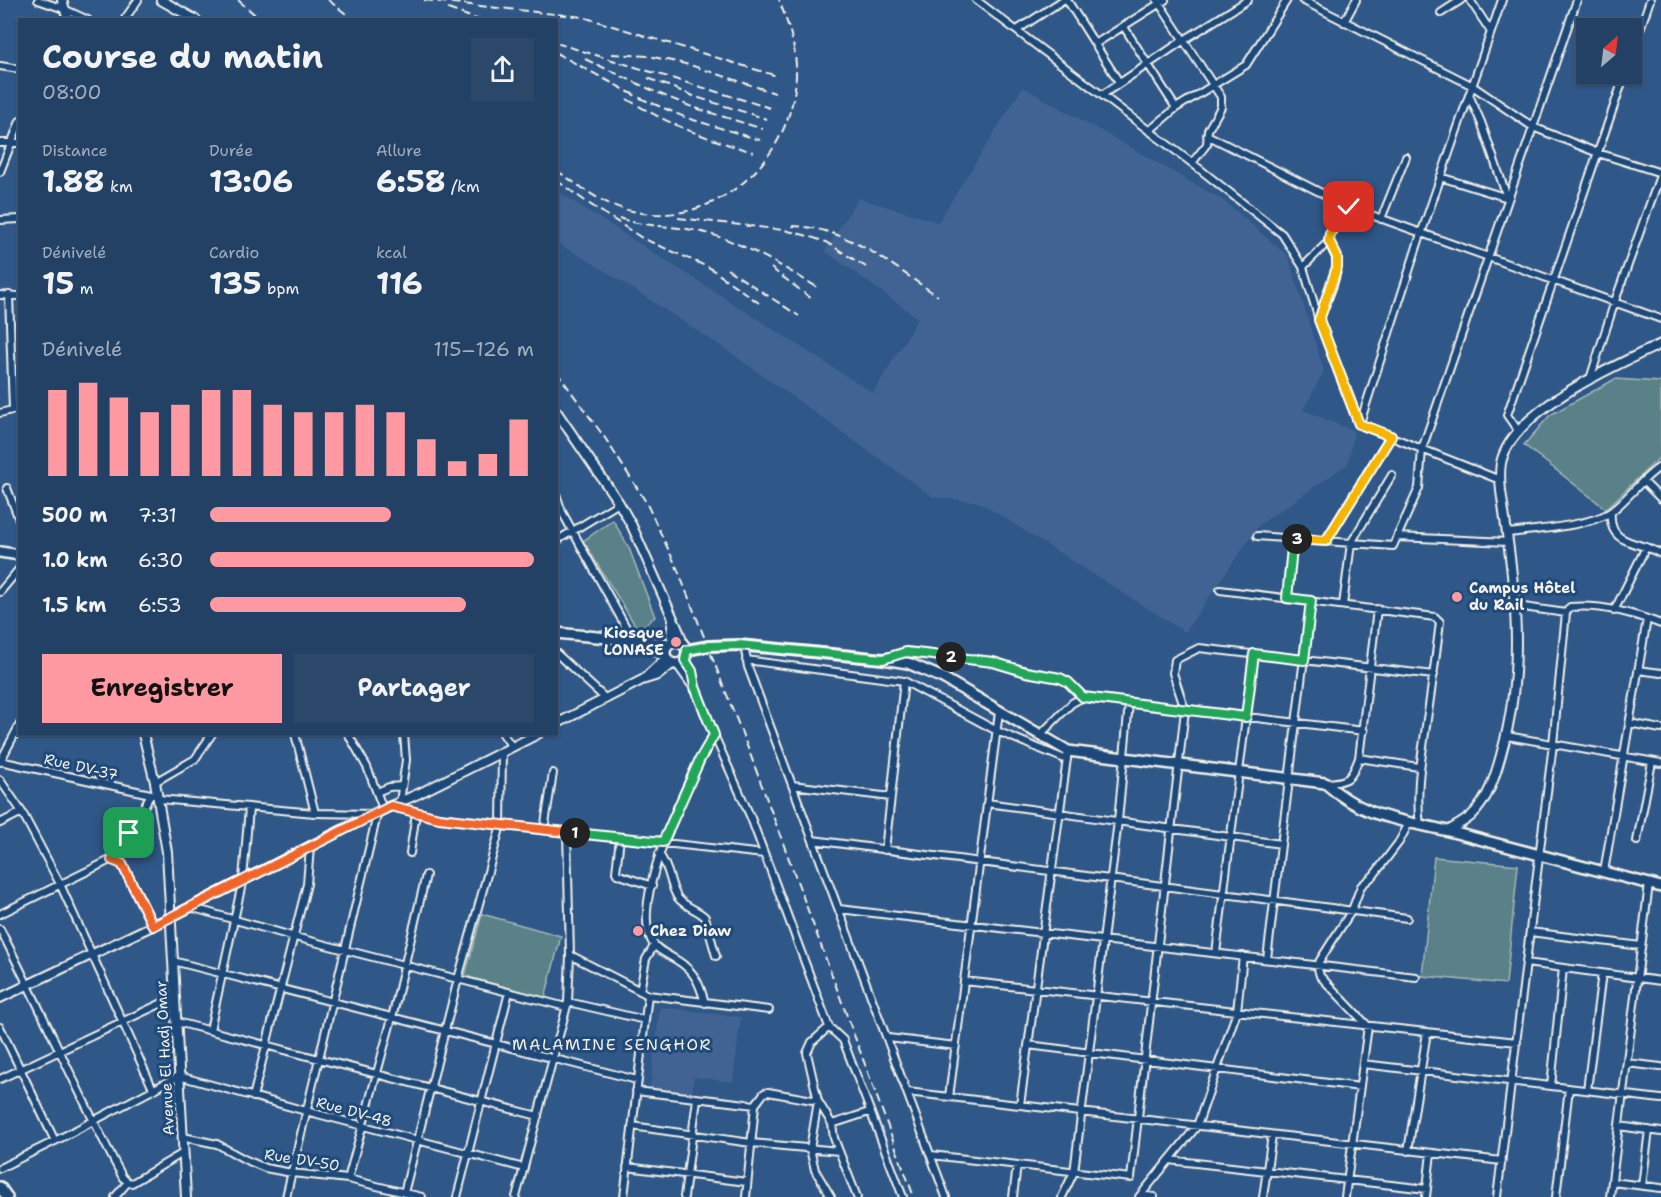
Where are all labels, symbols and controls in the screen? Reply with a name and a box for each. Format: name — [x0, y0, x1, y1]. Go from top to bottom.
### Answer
north arrow — [1576, 18, 1642, 84]
map controls — [1576, 18, 1642, 84]
text: Course du matin — [42, 34, 323, 79]
button: share — [471, 38, 534, 101]
text: 08:00 — [42, 79, 102, 105]
text: Distance — [42, 140, 108, 161]
text: Durée — [209, 140, 253, 161]
text: Allure — [376, 140, 422, 161]
text: 1.88 — [42, 161, 105, 202]
text: 13:06 — [209, 161, 293, 202]
text: 6:58 — [376, 161, 446, 202]
text: km — [105, 176, 133, 197]
text: /km — [446, 176, 480, 197]
pin — [1323, 181, 1374, 232]
icon: check — [1332, 190, 1365, 223]
text: Dénivelé — [42, 242, 106, 263]
text: Cardio — [209, 242, 259, 263]
text: kcal — [376, 242, 407, 263]
text: 15 — [42, 263, 74, 304]
text: 135 — [209, 263, 262, 304]
text: 116 — [376, 263, 423, 304]
text: m — [74, 278, 94, 299]
text: bpm — [262, 278, 299, 299]
text: Dénivelé — [42, 336, 122, 362]
text: 115–126 m — [434, 336, 534, 362]
text: 500 m — [42, 502, 108, 528]
text: 7:31 — [138, 502, 177, 528]
pin: 3 — [1282, 524, 1312, 554]
text: 3 — [1291, 528, 1303, 549]
text: 1.0 km — [42, 547, 107, 573]
text: 6:30 — [138, 547, 183, 573]
place label: Campus Hôtel du Rail — [1469, 578, 1575, 615]
marker: Campus Hôtel du Rail — [1450, 590, 1464, 604]
text: 1.5 km — [42, 592, 106, 618]
text: 6:53 — [138, 592, 182, 618]
place label: Kiosque LONASE — [604, 623, 664, 660]
marker: Kiosque LONASE — [669, 635, 683, 649]
pin: 2 — [936, 642, 966, 672]
text: 2 — [945, 646, 957, 667]
button: Enregistrer — [42, 654, 282, 723]
button: Partager — [294, 654, 534, 723]
street label: Rue DV-37 — [42, 749, 120, 785]
pin — [103, 807, 154, 858]
icon: arrive — [112, 816, 145, 849]
pin: 1 — [560, 818, 590, 848]
text: 1 — [571, 822, 579, 843]
place label: Chez Diaw — [650, 921, 731, 941]
marker: Chez Diaw — [631, 924, 645, 938]
street label: Avenue El Hadj Omar — [151, 980, 179, 1136]
district label: MALAMINE SENGHOR — [512, 1034, 712, 1055]
street label: Rue DV-48 — [314, 1092, 394, 1132]
street label: Rue DV-50 — [263, 1144, 341, 1176]

